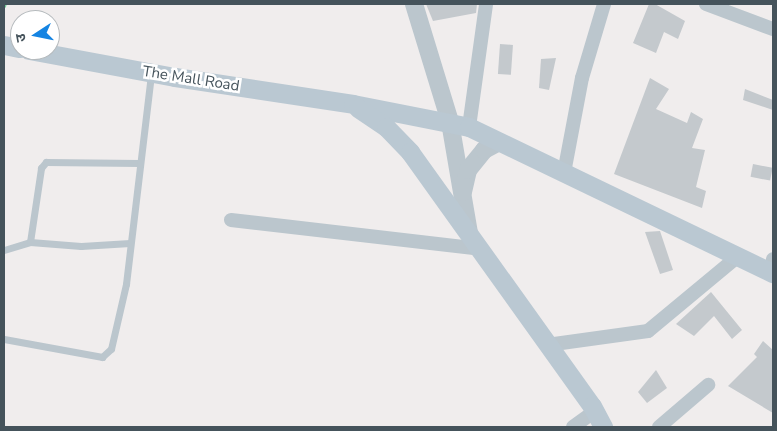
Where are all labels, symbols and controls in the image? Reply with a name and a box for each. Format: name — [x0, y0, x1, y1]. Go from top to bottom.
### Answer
north arrow — [10, 10, 60, 60]
text: उ — [11, 32, 31, 44]
street label: The Mall Road — [141, 62, 241, 96]

